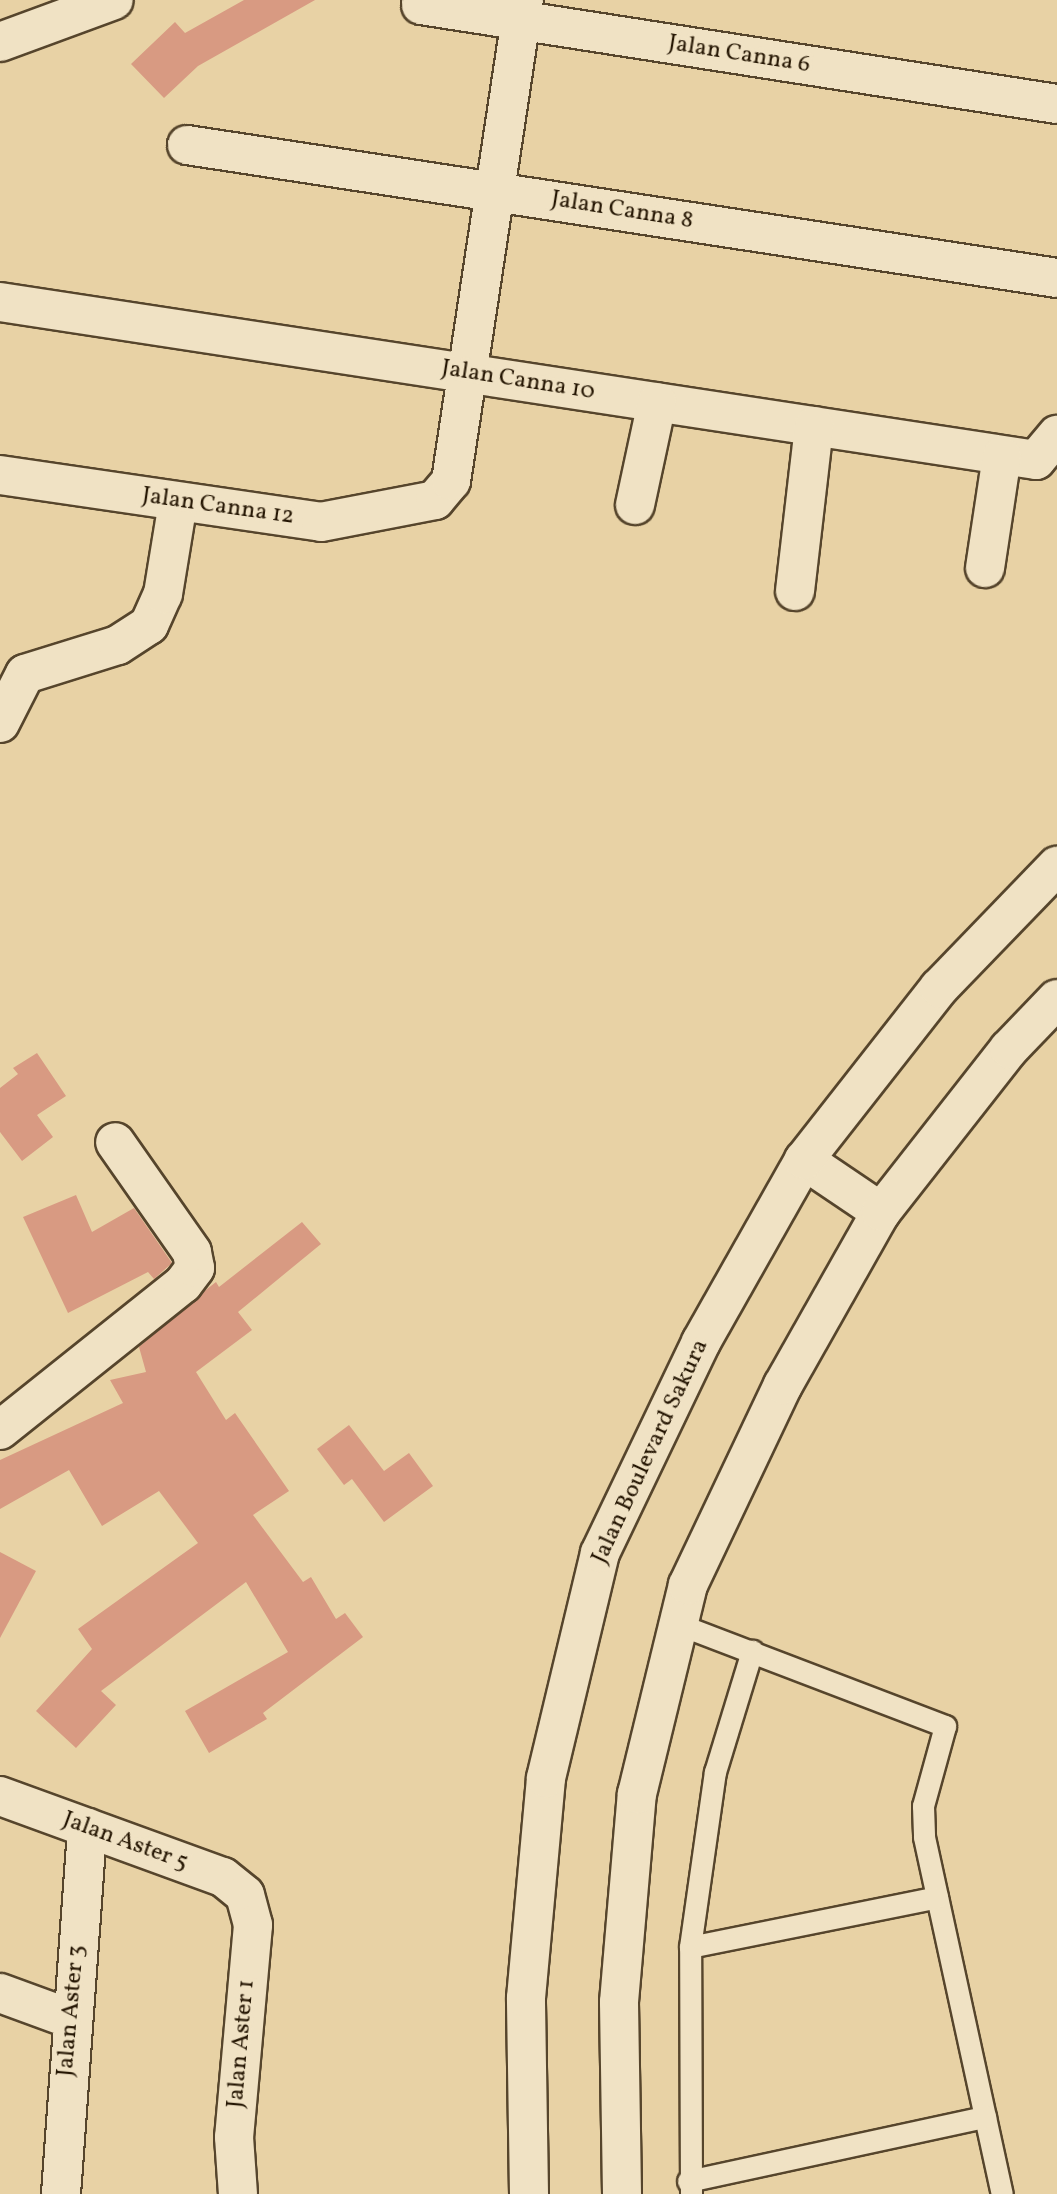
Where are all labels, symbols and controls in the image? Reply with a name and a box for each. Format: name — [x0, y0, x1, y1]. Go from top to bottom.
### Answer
street label: Jalan Canna 6 — [666, 30, 812, 80]
street label: Jalan Canna 8 — [549, 186, 695, 236]
street label: Jalan Canna 10 — [439, 355, 597, 407]
street label: Jalan Canna 12 — [140, 482, 296, 532]
street label: Jalan Boulevard Sakura — [586, 1335, 716, 1569]
street label: Jalan Aster 5 — [58, 1806, 192, 1878]
street label: Jalan Aster 3 — [52, 1944, 92, 2078]
street label: Jalan Aster 1 — [222, 1978, 262, 2110]

